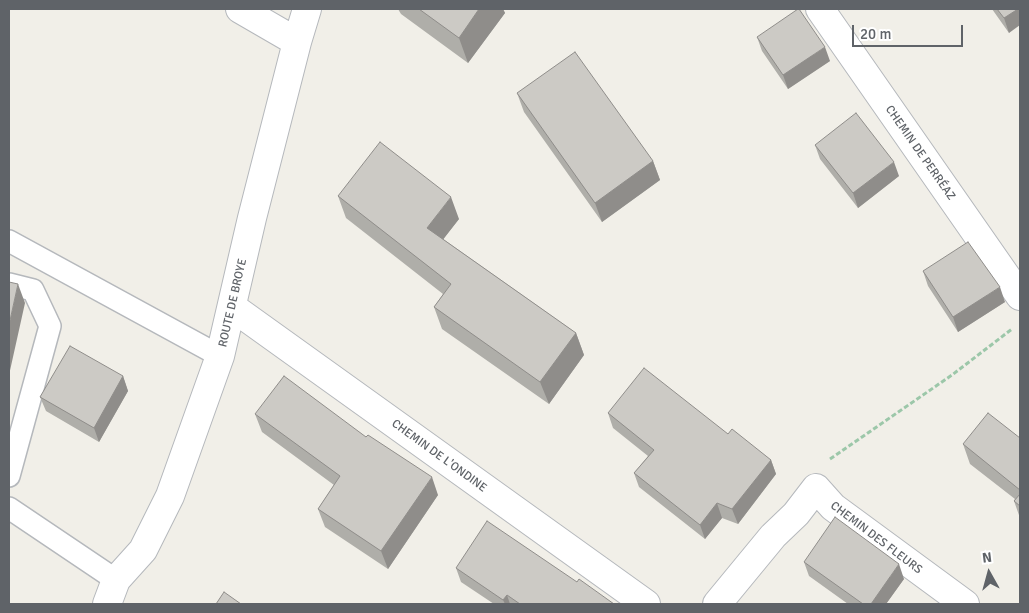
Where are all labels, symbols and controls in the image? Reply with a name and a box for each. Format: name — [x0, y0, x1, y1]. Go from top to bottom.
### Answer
scale bar — [854, 15, 965, 47]
text: 20 m — [860, 25, 891, 43]
street label: CHEMIN DE PERRÉAZ — [882, 103, 958, 203]
street label: ROUTE DE BROYE — [216, 257, 250, 349]
street label: CHEMIN DE L'ONDINE — [389, 417, 489, 495]
street label: CHEMIN DES FLEURS — [827, 499, 925, 577]
north arrow — [964, 548, 1014, 598]
text: N — [981, 549, 993, 567]

